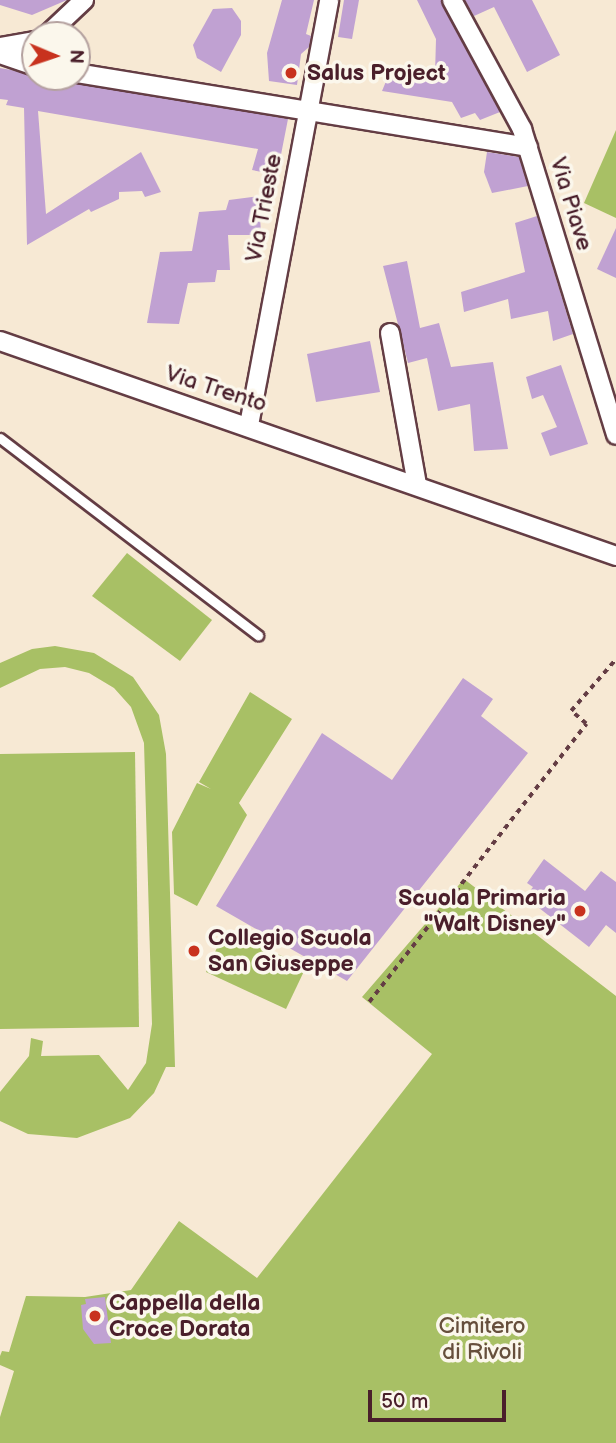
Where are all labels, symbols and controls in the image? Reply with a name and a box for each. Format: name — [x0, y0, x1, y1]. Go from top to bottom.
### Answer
north arrow — [21, 21, 91, 91]
text: N — [64, 49, 87, 64]
place label: Salus Project — [307, 59, 446, 87]
marker: Salus Project — [281, 63, 301, 83]
street label: Via Trieste — [240, 151, 288, 265]
street label: Via Piave — [544, 154, 598, 254]
street label: Via Trento — [162, 360, 270, 418]
place label: Scuola Primaria "Walt Disney" — [398, 884, 566, 938]
marker: Scuola Primaria "Walt Disney" — [572, 903, 588, 919]
place label: Collegio Scuola San Giuseppe — [208, 924, 372, 978]
marker: Collegio Scuola San Giuseppe — [186, 943, 202, 959]
place label: Cappella della Croce Dorata — [109, 1289, 261, 1343]
marker: Cappella della Croce Dorata — [87, 1308, 103, 1324]
park label: Cimitero di Rivoli — [438, 1312, 526, 1366]
scale bar — [371, 1376, 509, 1420]
text: 50 m — [381, 1389, 428, 1414]

